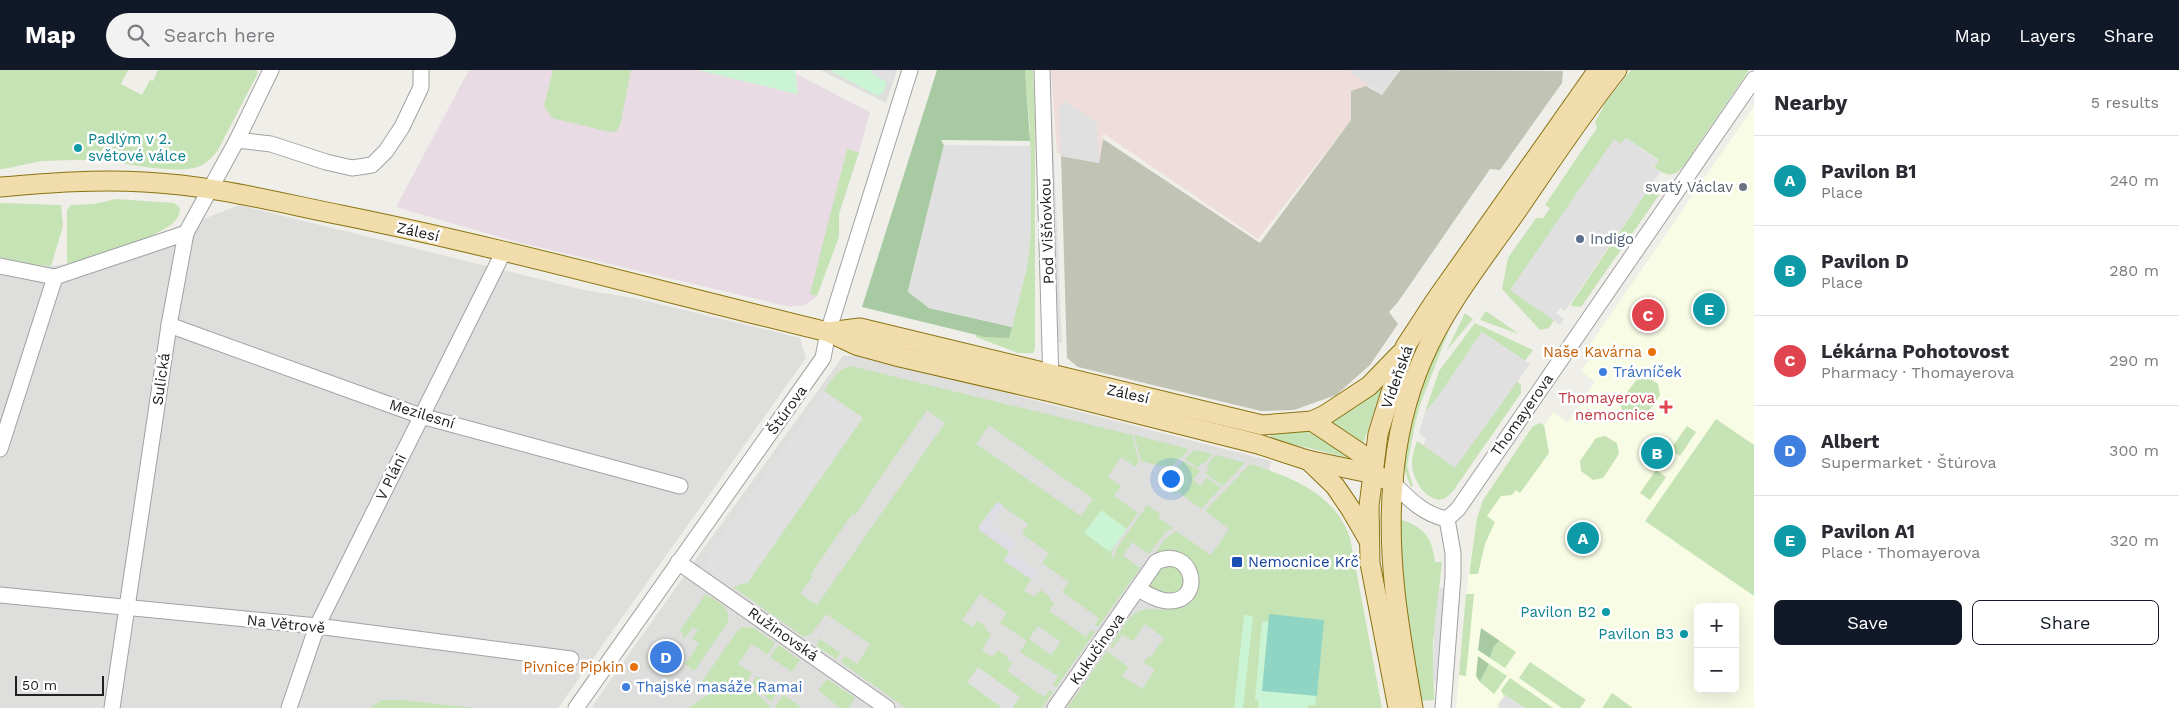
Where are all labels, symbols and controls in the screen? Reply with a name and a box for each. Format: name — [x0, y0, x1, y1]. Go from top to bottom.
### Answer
search box — [106, 13, 456, 58]
text: Map — [25, 21, 76, 49]
icon: search — [124, 21, 152, 49]
text: Search here — [164, 24, 275, 47]
text: Map — [1954, 25, 1991, 46]
text: Layers — [2019, 25, 2076, 46]
text: Share — [2104, 25, 2154, 46]
text: Nearby — [1774, 90, 1847, 115]
text: 5 results — [2091, 93, 2159, 112]
place label: Padlým v 2. světové válce — [88, 130, 186, 165]
marker: Padlým v 2. světové válce — [72, 142, 84, 154]
text: Pavilon B1 — [1821, 160, 1916, 183]
text: A — [1785, 171, 1795, 190]
text: 240 m — [2110, 171, 2159, 190]
street label: Pod Višňovkou — [1036, 178, 1058, 284]
place label: svatý Václav — [1645, 178, 1733, 196]
marker: svatý Václav — [1737, 181, 1749, 193]
text: Place — [1821, 183, 1863, 202]
street label: Zálesí — [395, 218, 441, 246]
place label: Indigo — [1590, 230, 1634, 248]
marker: Indigo — [1574, 233, 1586, 245]
text: Pavilon D — [1821, 250, 1909, 273]
text: B — [1785, 261, 1795, 280]
text: 280 m — [2109, 261, 2159, 280]
text: Place — [1821, 273, 1863, 292]
pin: E — [1693, 290, 1725, 328]
pin: C — [1632, 296, 1664, 334]
text: Lékárna Pohotovost — [1821, 340, 2009, 363]
street label: Vídeňská — [1377, 343, 1417, 411]
place label: Naše Kavárna — [1543, 343, 1642, 361]
marker: Naše Kavárna — [1646, 346, 1658, 358]
street label: Sulická — [148, 351, 174, 406]
text: C — [1785, 351, 1795, 370]
text: 290 m — [2109, 351, 2159, 370]
place label: Trávníček — [1613, 363, 1682, 381]
text: Pharmacy · Thomayerova — [1821, 363, 2014, 382]
marker: Trávníček — [1597, 366, 1609, 378]
street label: Thomayerova — [1487, 370, 1557, 460]
street label: Zálesí — [1105, 380, 1151, 408]
street label: Štúrova — [762, 381, 811, 438]
place label: Thomayerova nemocnice — [1558, 389, 1655, 424]
street label: Mezilesní — [387, 395, 457, 433]
marker: Thomayerova nemocnice — [1659, 400, 1673, 414]
text: Albert — [1821, 430, 1879, 453]
pin: B — [1641, 434, 1673, 472]
text: D — [1784, 441, 1796, 460]
text: 300 m — [2109, 441, 2159, 460]
street label: V Pláni — [372, 451, 410, 503]
text: Supermarket · Štúrova — [1821, 453, 1997, 472]
your location — [1158, 466, 1184, 492]
pin: A — [1567, 519, 1599, 557]
text: Pavilon A1 — [1821, 520, 1915, 543]
text: E — [1785, 531, 1795, 550]
text: 320 m — [2110, 531, 2159, 550]
text: Place · Thomayerova — [1821, 543, 1980, 562]
place label: Nemocnice Krč — [1248, 553, 1359, 571]
marker: Nemocnice Krč — [1230, 555, 1244, 569]
button: Save — [1774, 600, 1962, 645]
button: Share — [1972, 600, 2159, 645]
street label: Ružinovská — [744, 603, 822, 665]
place label: Pavilon B2 — [1520, 603, 1596, 621]
map controls — [1694, 603, 1739, 693]
button: + — [1694, 603, 1739, 648]
marker: Pavilon B2 — [1600, 606, 1612, 618]
street label: Kukučínova — [1066, 609, 1129, 688]
street label: Na Větrově — [246, 611, 326, 637]
place label: Pavilon B3 — [1598, 625, 1674, 643]
marker: Pavilon B3 — [1678, 628, 1690, 640]
pin: D — [650, 638, 682, 676]
button: − — [1694, 648, 1739, 693]
place label: Pivnice Pipkin — [523, 658, 624, 676]
marker: Pivnice Pipkin — [628, 661, 640, 673]
scale bar — [15, 673, 104, 696]
text: 50 m — [22, 677, 57, 693]
place label: Thajské masáže Ramai — [636, 678, 803, 696]
marker: Thajské masáže Ramai — [620, 681, 632, 693]

